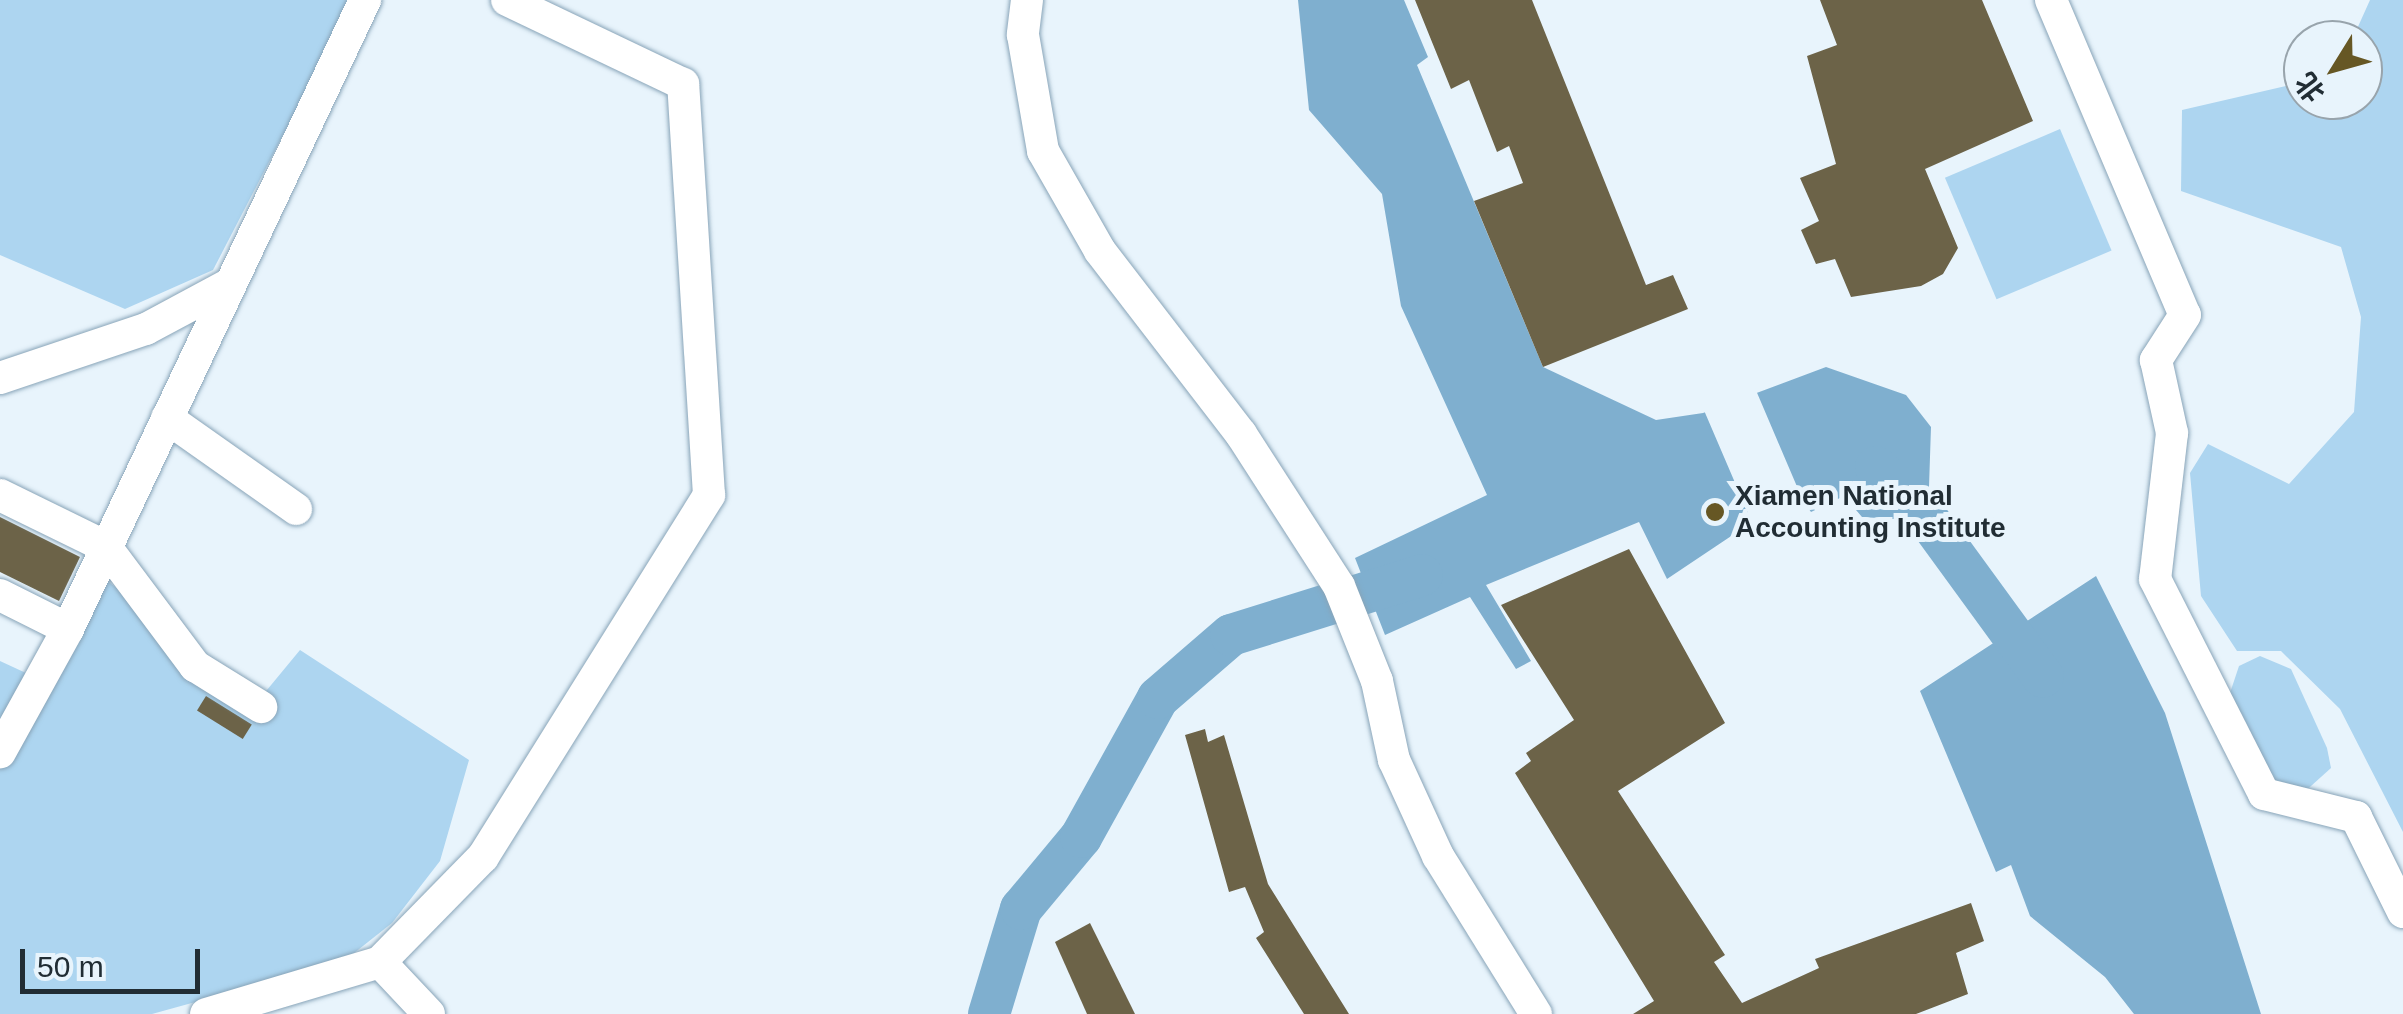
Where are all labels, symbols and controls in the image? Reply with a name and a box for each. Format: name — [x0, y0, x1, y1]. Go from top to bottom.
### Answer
north arrow — [2283, 20, 2383, 120]
text: 北 — [2289, 67, 2331, 108]
place label: Xiamen National Accounting Institute — [1735, 479, 2006, 545]
marker: Xiamen National Accounting Institute — [1704, 501, 1726, 523]
scale bar — [25, 929, 205, 991]
text: 50 m — [37, 950, 104, 983]

